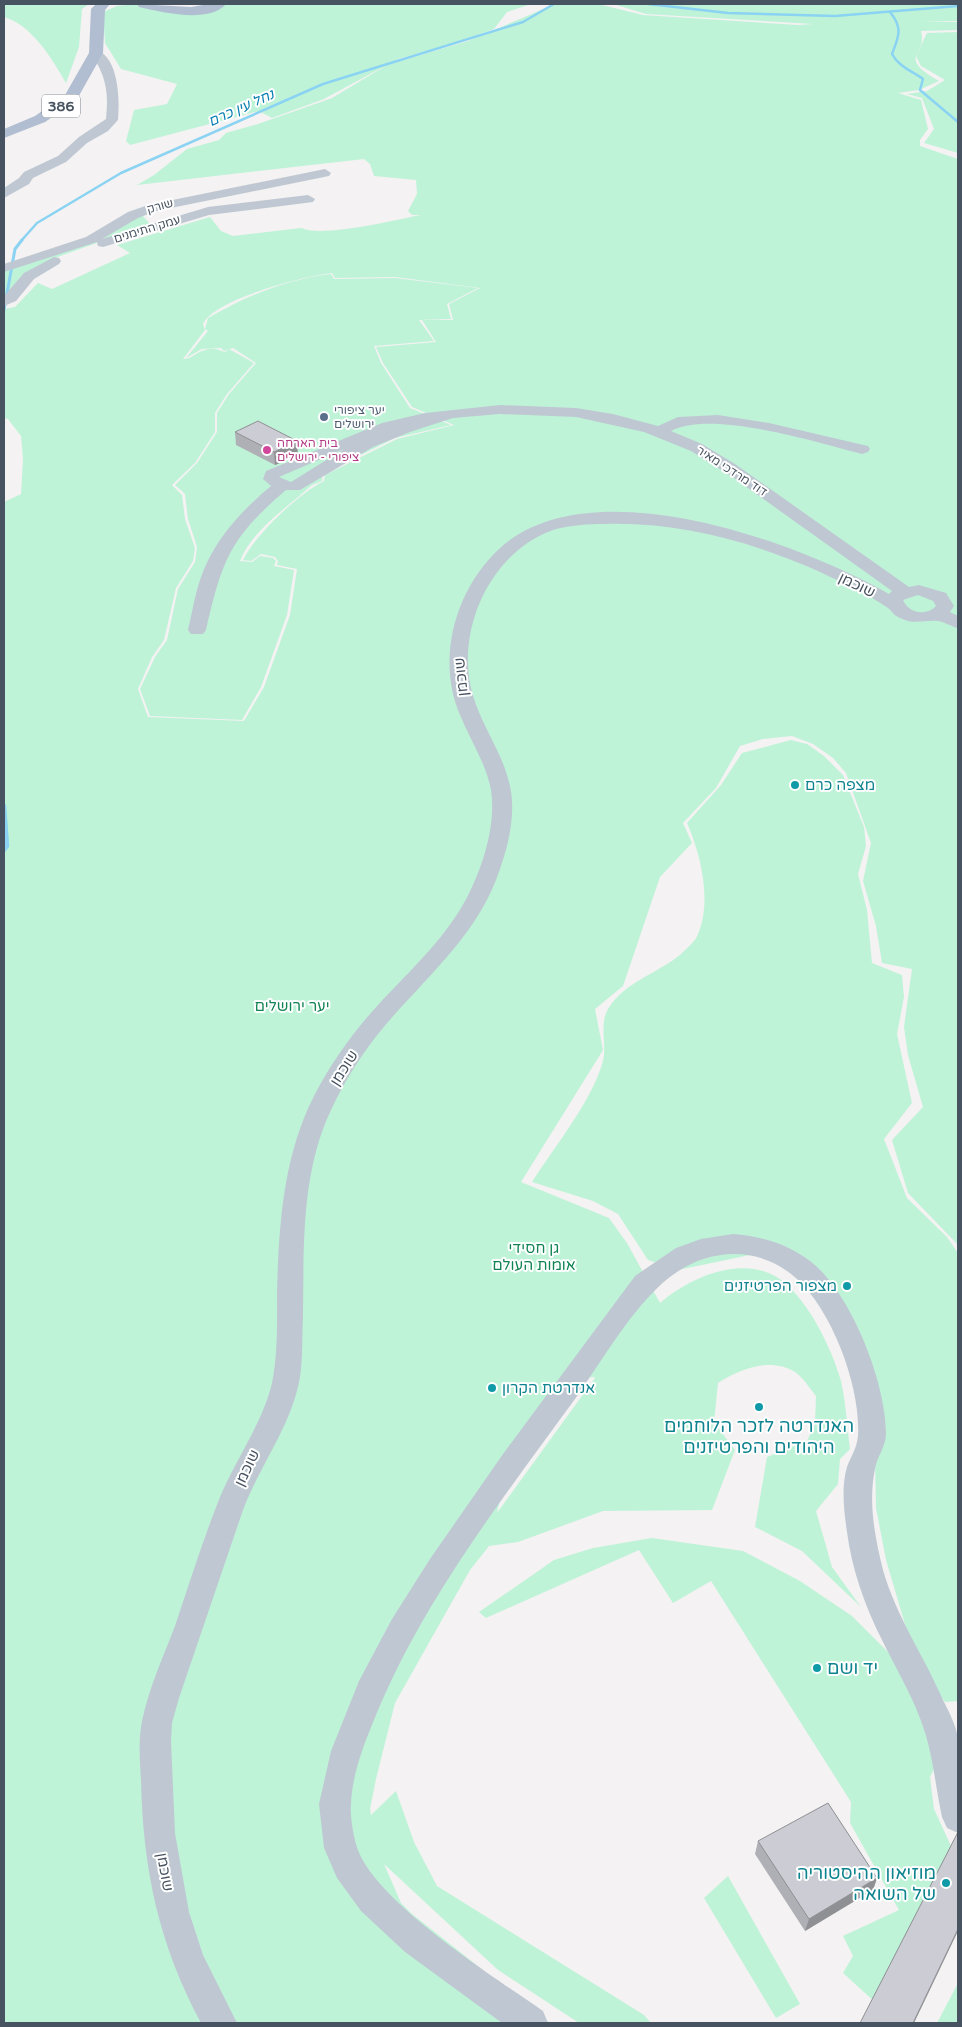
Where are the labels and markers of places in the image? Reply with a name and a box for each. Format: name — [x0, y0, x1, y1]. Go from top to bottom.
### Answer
place label: יער ציפורי ירושלים — [334, 403, 385, 431]
marker: יער ציפורי ירושלים — [318, 411, 330, 423]
place label: בית הארחה ציפורי - ירושלים — [277, 436, 359, 464]
marker: בית הארחה ציפורי - ירושלים — [261, 444, 273, 456]
place label: מצפה כרם — [805, 776, 875, 794]
marker: מצפה כרם — [789, 779, 801, 791]
place label: מצפור הפרטיזנים — [724, 1277, 837, 1295]
marker: מצפור הפרטיזנים — [841, 1280, 853, 1292]
place label: אנדרטת הקרון — [502, 1379, 595, 1397]
marker: אנדרטת הקרון — [486, 1382, 498, 1394]
marker: האנדרטה לזכר הלוחמים היהודים והפרטיזנים — [753, 1401, 765, 1413]
place label: האנדרטה לזכר הלוחמים היהודים והפרטיזנים — [664, 1415, 854, 1458]
place label: יד ושם — [827, 1657, 878, 1679]
marker: יד ושם — [811, 1662, 823, 1674]
place label: מוזיאון ההיסטוריה של השואה — [797, 1862, 936, 1905]
marker: מוזיאון ההיסטוריה של השואה — [940, 1877, 952, 1889]

